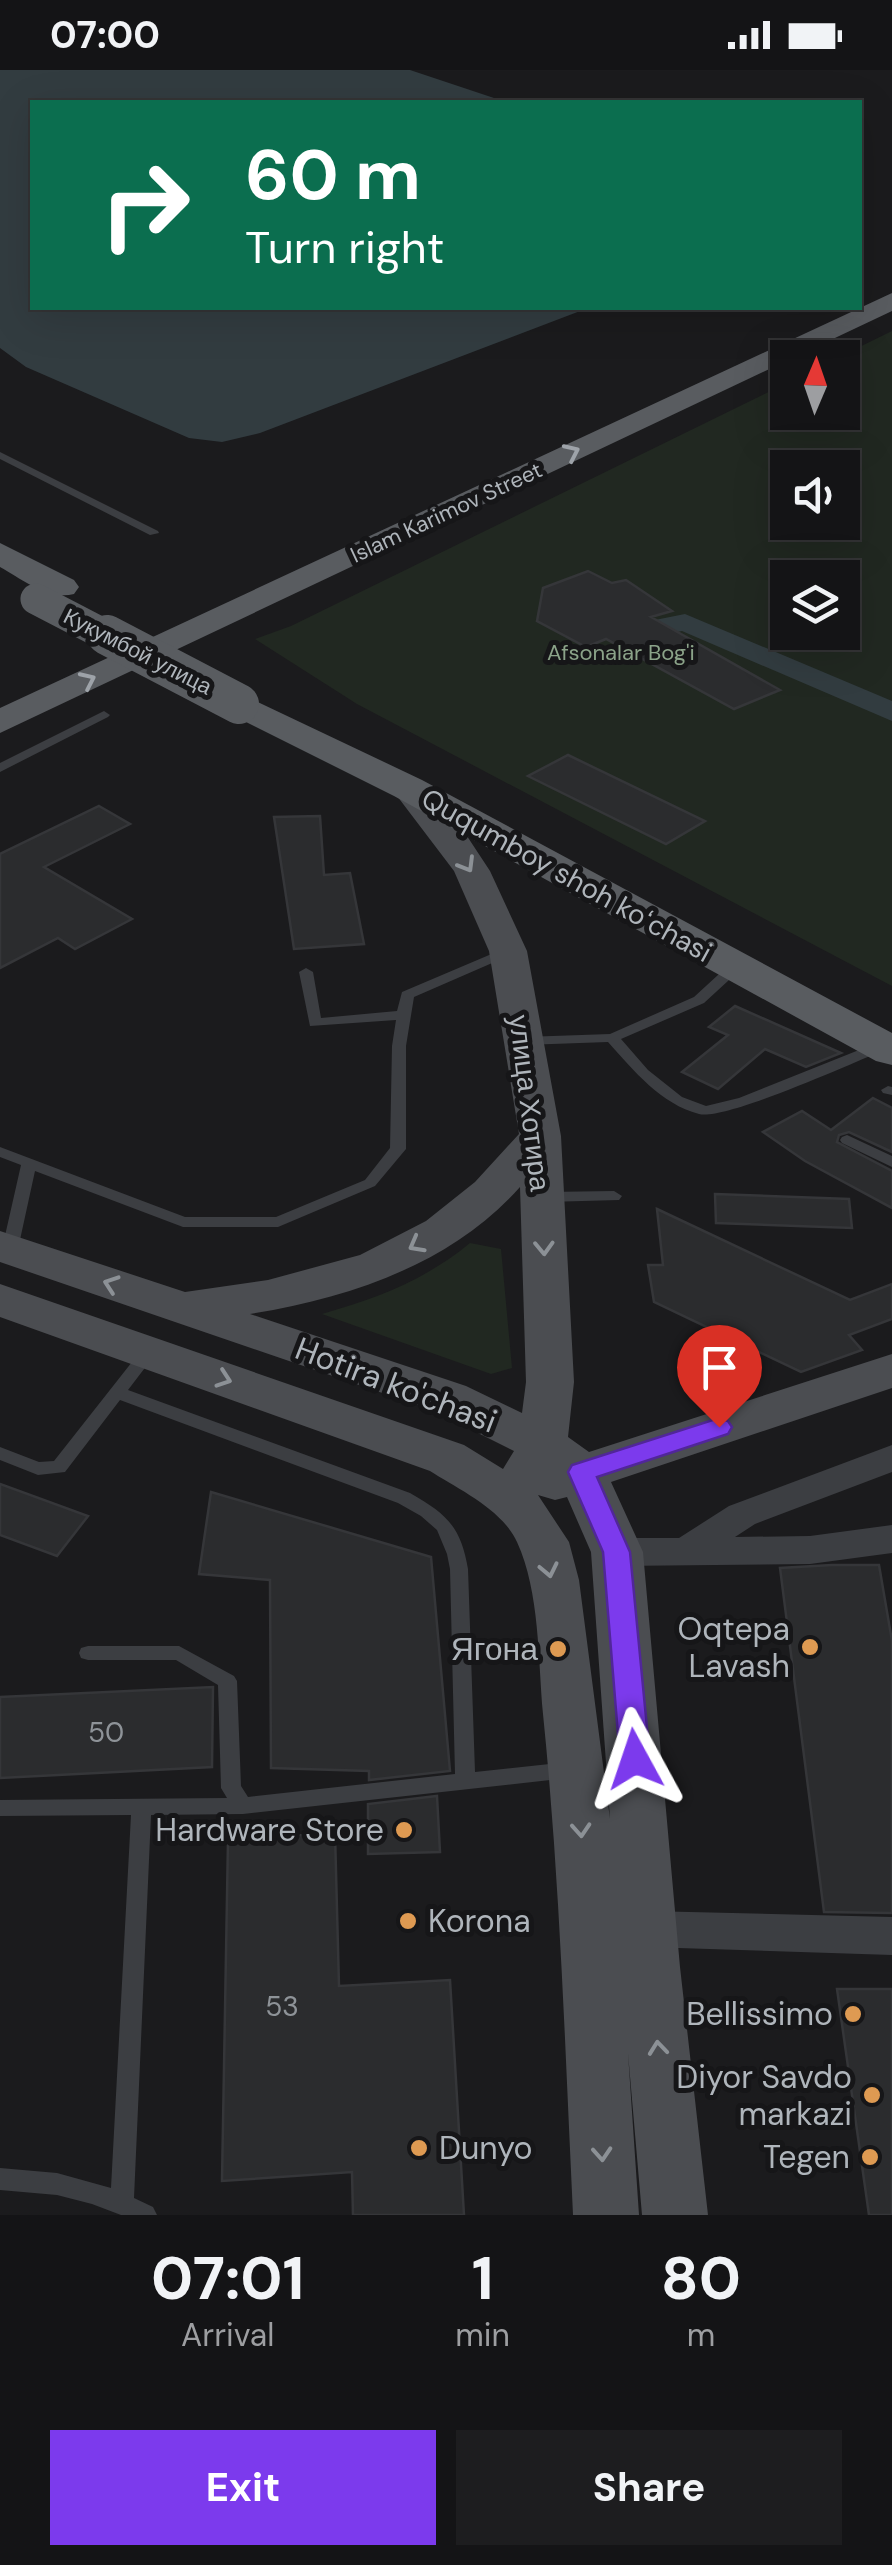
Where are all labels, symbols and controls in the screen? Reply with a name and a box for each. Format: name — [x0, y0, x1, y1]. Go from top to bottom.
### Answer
text: 07:00 — [50, 10, 160, 60]
text: 60 m — [245, 130, 421, 221]
icon: right — [80, 140, 210, 270]
text: Turn right — [245, 218, 444, 277]
north arrow — [770, 340, 860, 430]
map controls — [770, 340, 860, 650]
one-way arrow — [562, 445, 580, 465]
button: sound — [770, 450, 860, 540]
street label: Islam Karimov Street — [346, 455, 547, 570]
button: layers — [770, 560, 860, 650]
street label: Кукумбой улица — [59, 602, 218, 702]
park label: Afsonalar Bog'i — [547, 638, 695, 667]
one-way arrow — [78, 673, 96, 693]
street label: Ququmboy shoh koʻchasi — [415, 780, 719, 971]
one-way arrow — [455, 854, 474, 872]
street label: улица Хотира — [500, 1013, 559, 1194]
one-way arrow — [408, 1233, 426, 1253]
one-way arrow — [534, 1240, 555, 1256]
one-way arrow — [103, 1275, 120, 1295]
pin — [677, 1325, 762, 1428]
street label: Hotira ko'chasi — [289, 1327, 503, 1443]
icon: arrive — [692, 1340, 747, 1395]
one-way arrow — [214, 1367, 231, 1388]
one-way arrow — [537, 1561, 558, 1578]
place label: Oqtepa Lavash — [677, 1608, 790, 1687]
place label: Ягона — [451, 1628, 538, 1670]
marker: Oqtepa Lavash — [799, 1636, 821, 1658]
marker: Ягона — [547, 1638, 569, 1660]
position arrow — [583, 1707, 687, 1811]
house number: 50 — [88, 1714, 124, 1751]
place label: Hardware Store — [155, 1809, 384, 1851]
marker: Hardware Store — [393, 1819, 415, 1841]
one-way arrow — [570, 1822, 591, 1838]
place label: Korona — [428, 1900, 531, 1942]
marker: Korona — [397, 1910, 419, 1932]
house number: 53 — [265, 1988, 299, 2025]
place label: Bellissimo — [686, 1993, 833, 2035]
marker: Bellissimo — [842, 2003, 864, 2025]
one-way arrow — [648, 2040, 669, 2056]
place label: Diyor Savdo markazi — [676, 2056, 852, 2135]
marker: Diyor Savdo markazi — [861, 2084, 883, 2106]
place label: Dunyo — [439, 2127, 533, 2169]
place label: Tegen — [763, 2136, 850, 2178]
marker: Dunyo — [408, 2137, 430, 2159]
one-way arrow — [591, 2146, 612, 2162]
marker: Tegen — [859, 2146, 881, 2168]
text: 07:01 — [151, 2239, 304, 2318]
text: 1 — [472, 2239, 494, 2318]
text: 80 — [661, 2239, 741, 2318]
text: Arrival — [181, 2314, 274, 2356]
text: min — [455, 2314, 510, 2356]
text: m — [687, 2314, 715, 2356]
button: Exit — [50, 2430, 436, 2545]
button: Share — [456, 2430, 842, 2545]

